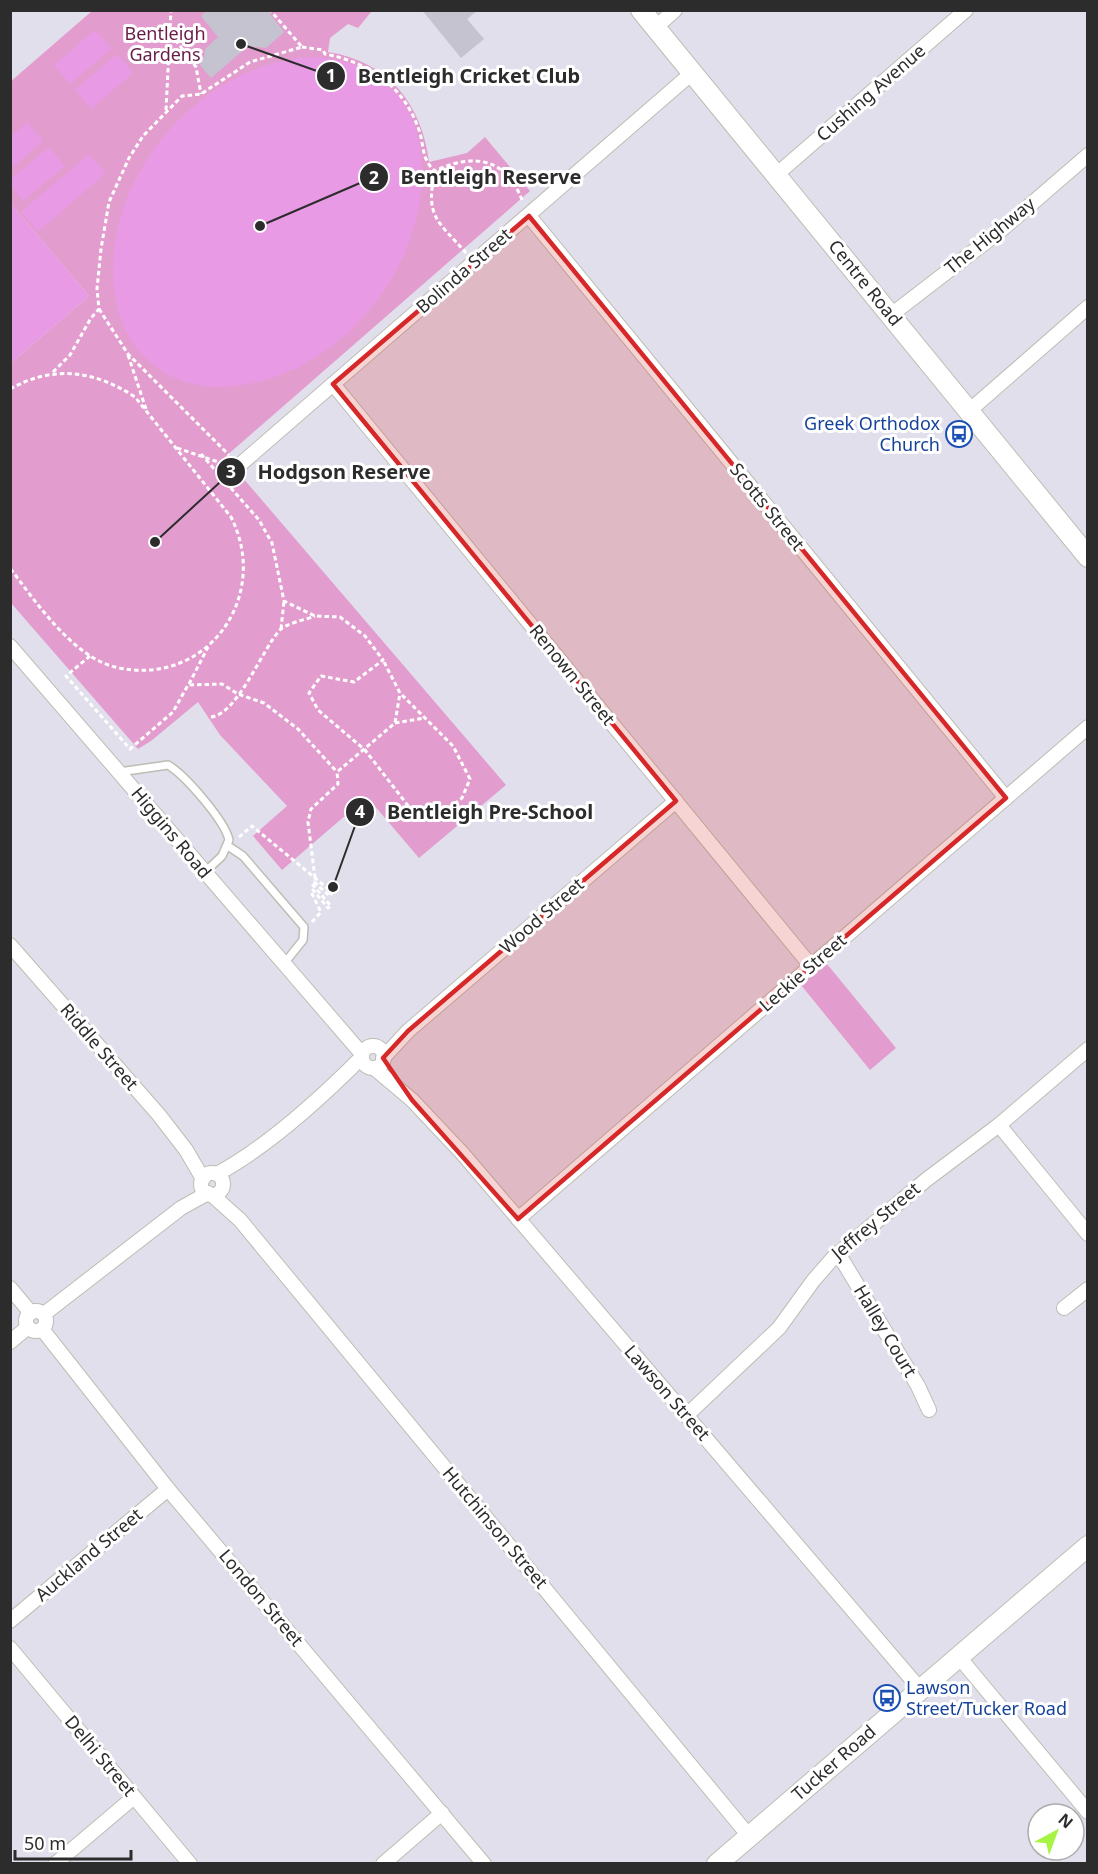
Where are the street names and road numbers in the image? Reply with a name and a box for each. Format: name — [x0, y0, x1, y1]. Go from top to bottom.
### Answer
street label: Cushing Avenue — [811, 38, 930, 146]
street label: The Highway — [939, 191, 1040, 279]
street label: Bolinda Street — [411, 222, 517, 318]
street label: Centre Road — [824, 234, 908, 330]
street label: Scotts Street — [725, 458, 811, 555]
street label: Renown Street — [525, 619, 621, 730]
street label: Higgins Road — [126, 782, 217, 883]
street label: Wood Street — [494, 872, 589, 958]
street label: Leckie Street — [754, 928, 851, 1017]
street label: Riddle Street — [55, 998, 144, 1095]
street label: Jeffrey Street — [825, 1176, 925, 1266]
street label: Halley Court — [849, 1280, 923, 1382]
street label: Lawson Street — [620, 1339, 716, 1446]
street label: Hutchinson Street — [438, 1461, 554, 1594]
street label: Auckland Street — [30, 1502, 147, 1606]
street label: London Street — [214, 1544, 310, 1651]
street label: Delhi Street — [60, 1710, 142, 1801]
street label: Tucker Road — [786, 1719, 880, 1805]

